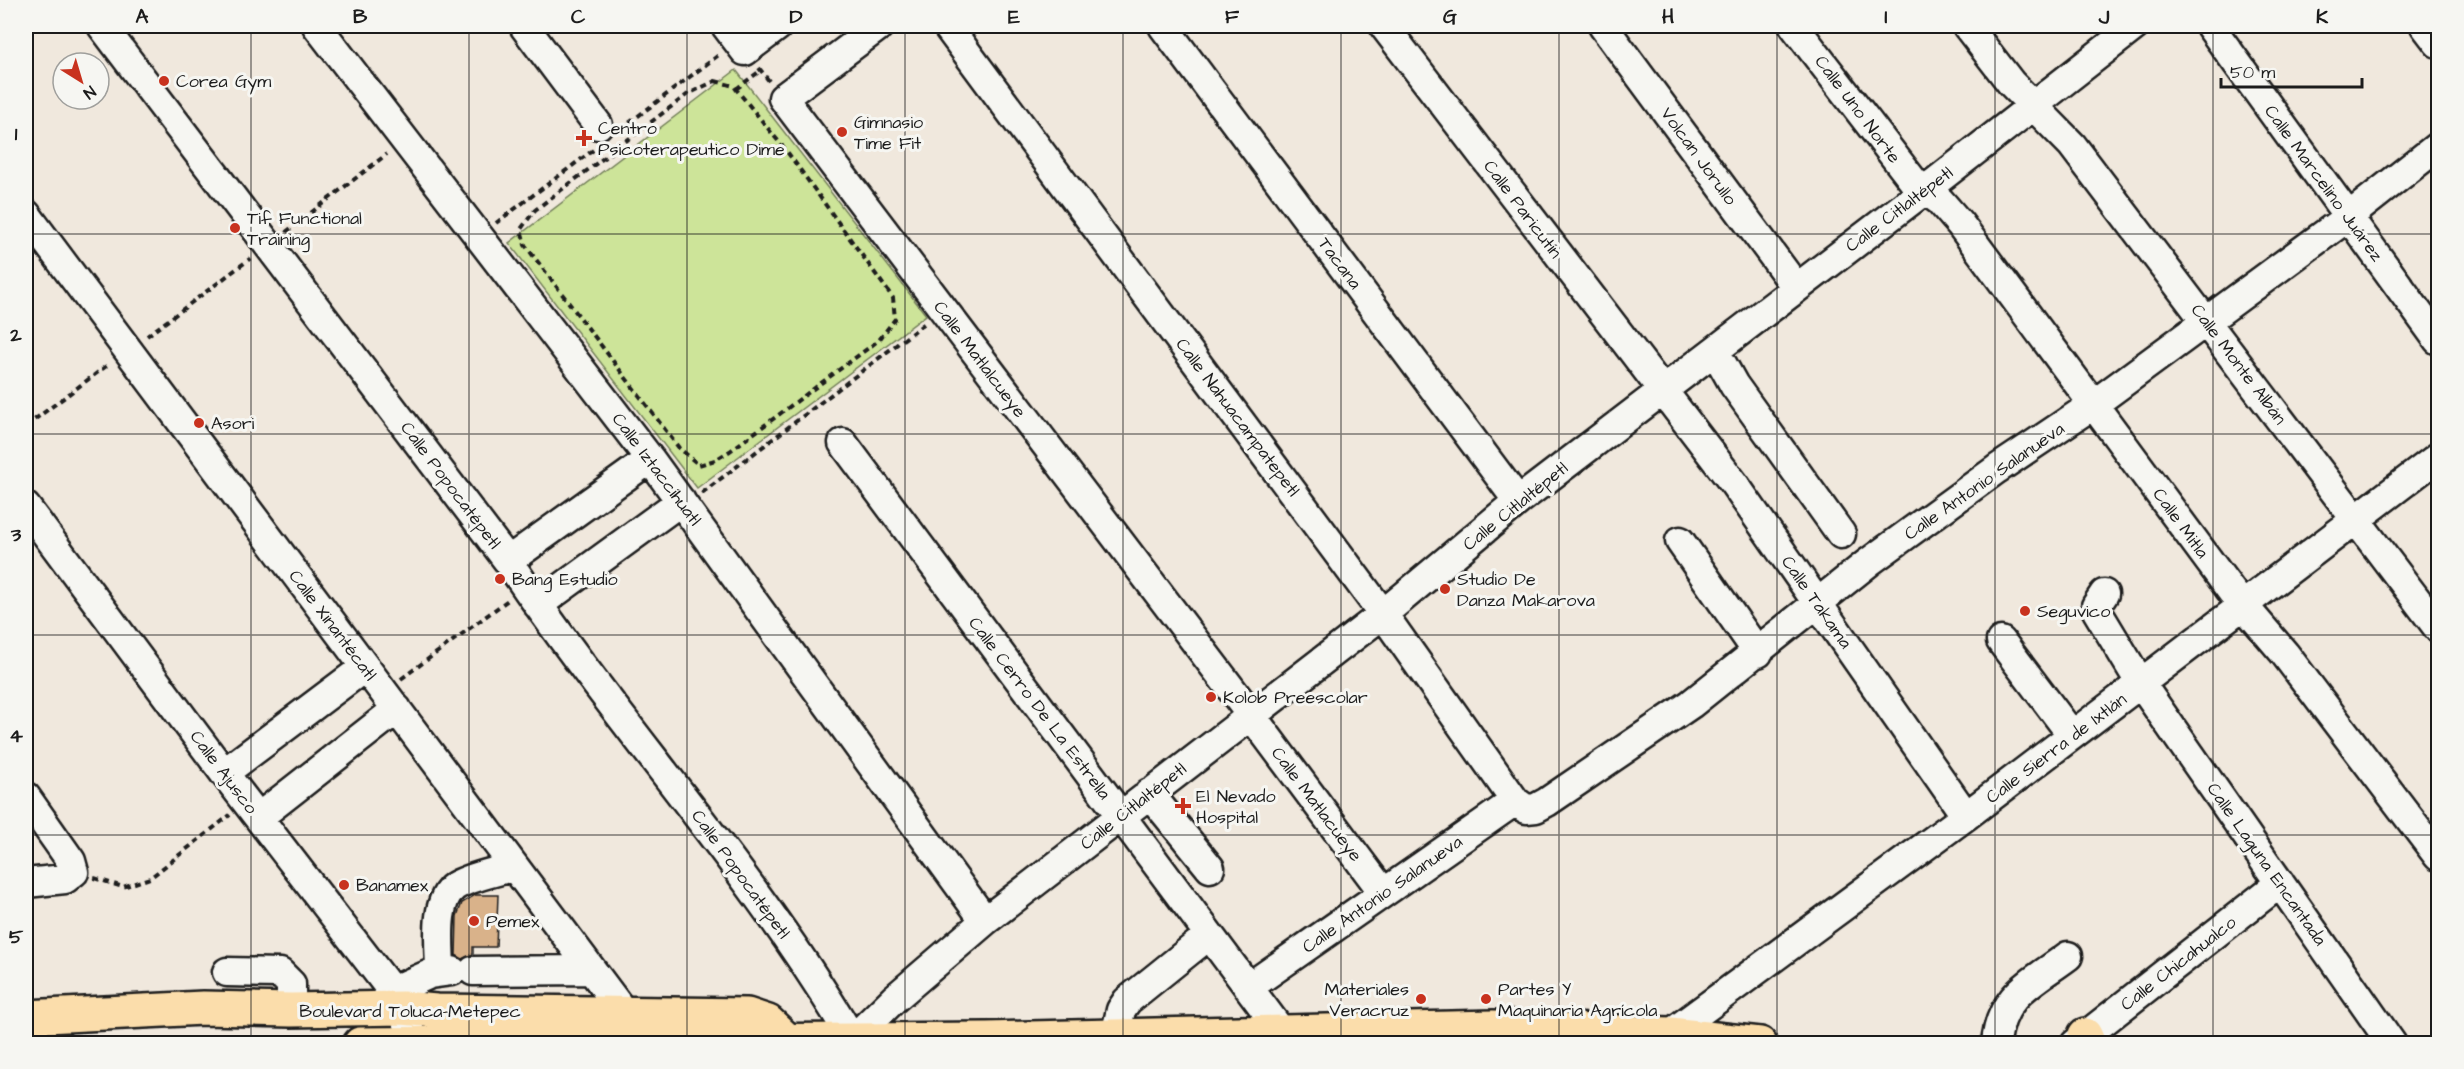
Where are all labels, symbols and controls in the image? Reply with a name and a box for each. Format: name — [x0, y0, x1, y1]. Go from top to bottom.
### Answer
text: A — [136, 3, 149, 31]
text: B — [353, 3, 368, 31]
text: C — [571, 3, 586, 31]
text: D — [790, 3, 803, 31]
text: E — [1008, 3, 1020, 31]
text: F — [1225, 3, 1240, 31]
text: G — [1443, 3, 1457, 31]
text: H — [1662, 3, 1674, 31]
text: I — [1884, 3, 1888, 31]
text: J — [2098, 3, 2110, 31]
text: K — [2316, 3, 2329, 31]
street label: Calle Uno Norte — [1809, 50, 1907, 169]
north arrow — [51, 51, 111, 111]
scale bar — [2221, 51, 2362, 89]
text: 50 m — [2230, 60, 2275, 85]
place label: Corea Gym — [176, 69, 271, 95]
marker: Corea Gym — [157, 74, 171, 88]
text: N — [79, 80, 100, 104]
street label: Calle Marcelino Juárez — [2258, 100, 2389, 267]
street label: Volcan Jorullo — [1655, 102, 1743, 210]
place label: Gimnasio Time Fit — [854, 110, 923, 156]
place label: Centro Psicoterapeutico Dime — [598, 116, 785, 162]
text: 1 — [15, 120, 18, 148]
marker: Gimnasio Time Fit — [835, 125, 849, 139]
marker: Centro Psicoterapeutico Dime — [575, 129, 593, 147]
street label: Calle Paricutín — [1477, 155, 1568, 264]
street label: Calle Citlaltépetl — [1840, 161, 1958, 258]
place label: Tif Functional Training — [247, 206, 362, 253]
marker: Tif Functional Training — [228, 221, 242, 235]
street label: Tacana — [1312, 232, 1367, 294]
street label: Calle Matlalcueye — [927, 296, 1032, 424]
street label: Calle Monte Albán — [2185, 299, 2292, 430]
text: 2 — [9, 321, 22, 349]
street label: Calle Nahuacampatepetl — [1170, 333, 1306, 502]
street label: Calle Iztaccíhuatl — [606, 408, 707, 531]
place label: Asori — [211, 411, 255, 436]
marker: Asori — [192, 416, 206, 430]
street label: Calle Popocatépetl — [394, 416, 507, 554]
street label: Calle Antonio Salanueva — [1899, 417, 2070, 546]
street label: Calle Citlaltépetl — [1457, 456, 1573, 557]
street label: Calle Mitla — [2147, 483, 2215, 564]
text: 3 — [10, 521, 22, 549]
street label: Calle Takama — [1775, 551, 1858, 654]
street label: Calle Xinantécatl — [283, 565, 383, 686]
place label: Bang Estudio — [512, 567, 618, 593]
place label: Studio De Danza Makarova — [1457, 567, 1595, 613]
marker: Bang Estudio — [493, 572, 507, 586]
marker: Studio De Danza Makarova — [1438, 582, 1452, 596]
place label: Seguvico — [2037, 599, 2110, 625]
marker: Seguvico — [2018, 604, 2032, 618]
street label: Calle Cerro De La Estrella — [962, 612, 1117, 805]
place label: Kolob Preescolar — [1223, 685, 1368, 710]
street label: Calle Sierra de Ixtlán — [1981, 687, 2132, 810]
marker: Kolob Preescolar — [1204, 690, 1218, 704]
text: 4 — [9, 722, 23, 750]
street label: Calle Ajusco — [184, 725, 263, 819]
street label: Calle Matlacueye — [1264, 742, 1368, 868]
street label: Calle Citlaltépetl — [1075, 757, 1192, 856]
street label: Calle Laguna Encantada — [2200, 778, 2332, 951]
place label: El Nevado Hospital — [1196, 784, 1276, 830]
marker: El Nevado Hospital — [1174, 797, 1192, 815]
street label: Calle Popocatépetl — [685, 805, 796, 944]
street label: Calle Antonio Salanueva — [1297, 830, 1468, 959]
place label: Banamex — [356, 873, 429, 898]
marker: Banamex — [337, 878, 351, 892]
place label: Pemex — [486, 909, 540, 934]
street label: Calle Chicahualco — [2115, 910, 2242, 1017]
marker: Pemex — [467, 914, 481, 928]
text: 5 — [9, 923, 24, 951]
place label: Materiales Veracruz — [1325, 977, 1409, 1023]
place label: Partes Y Maquinaria Agrícola — [1498, 977, 1657, 1024]
marker: Materiales Veracruz — [1414, 992, 1428, 1006]
marker: Partes Y Maquinaria Agrícola — [1479, 992, 1493, 1006]
street label: Boulevard Toluca-Metepec — [299, 999, 521, 1024]

